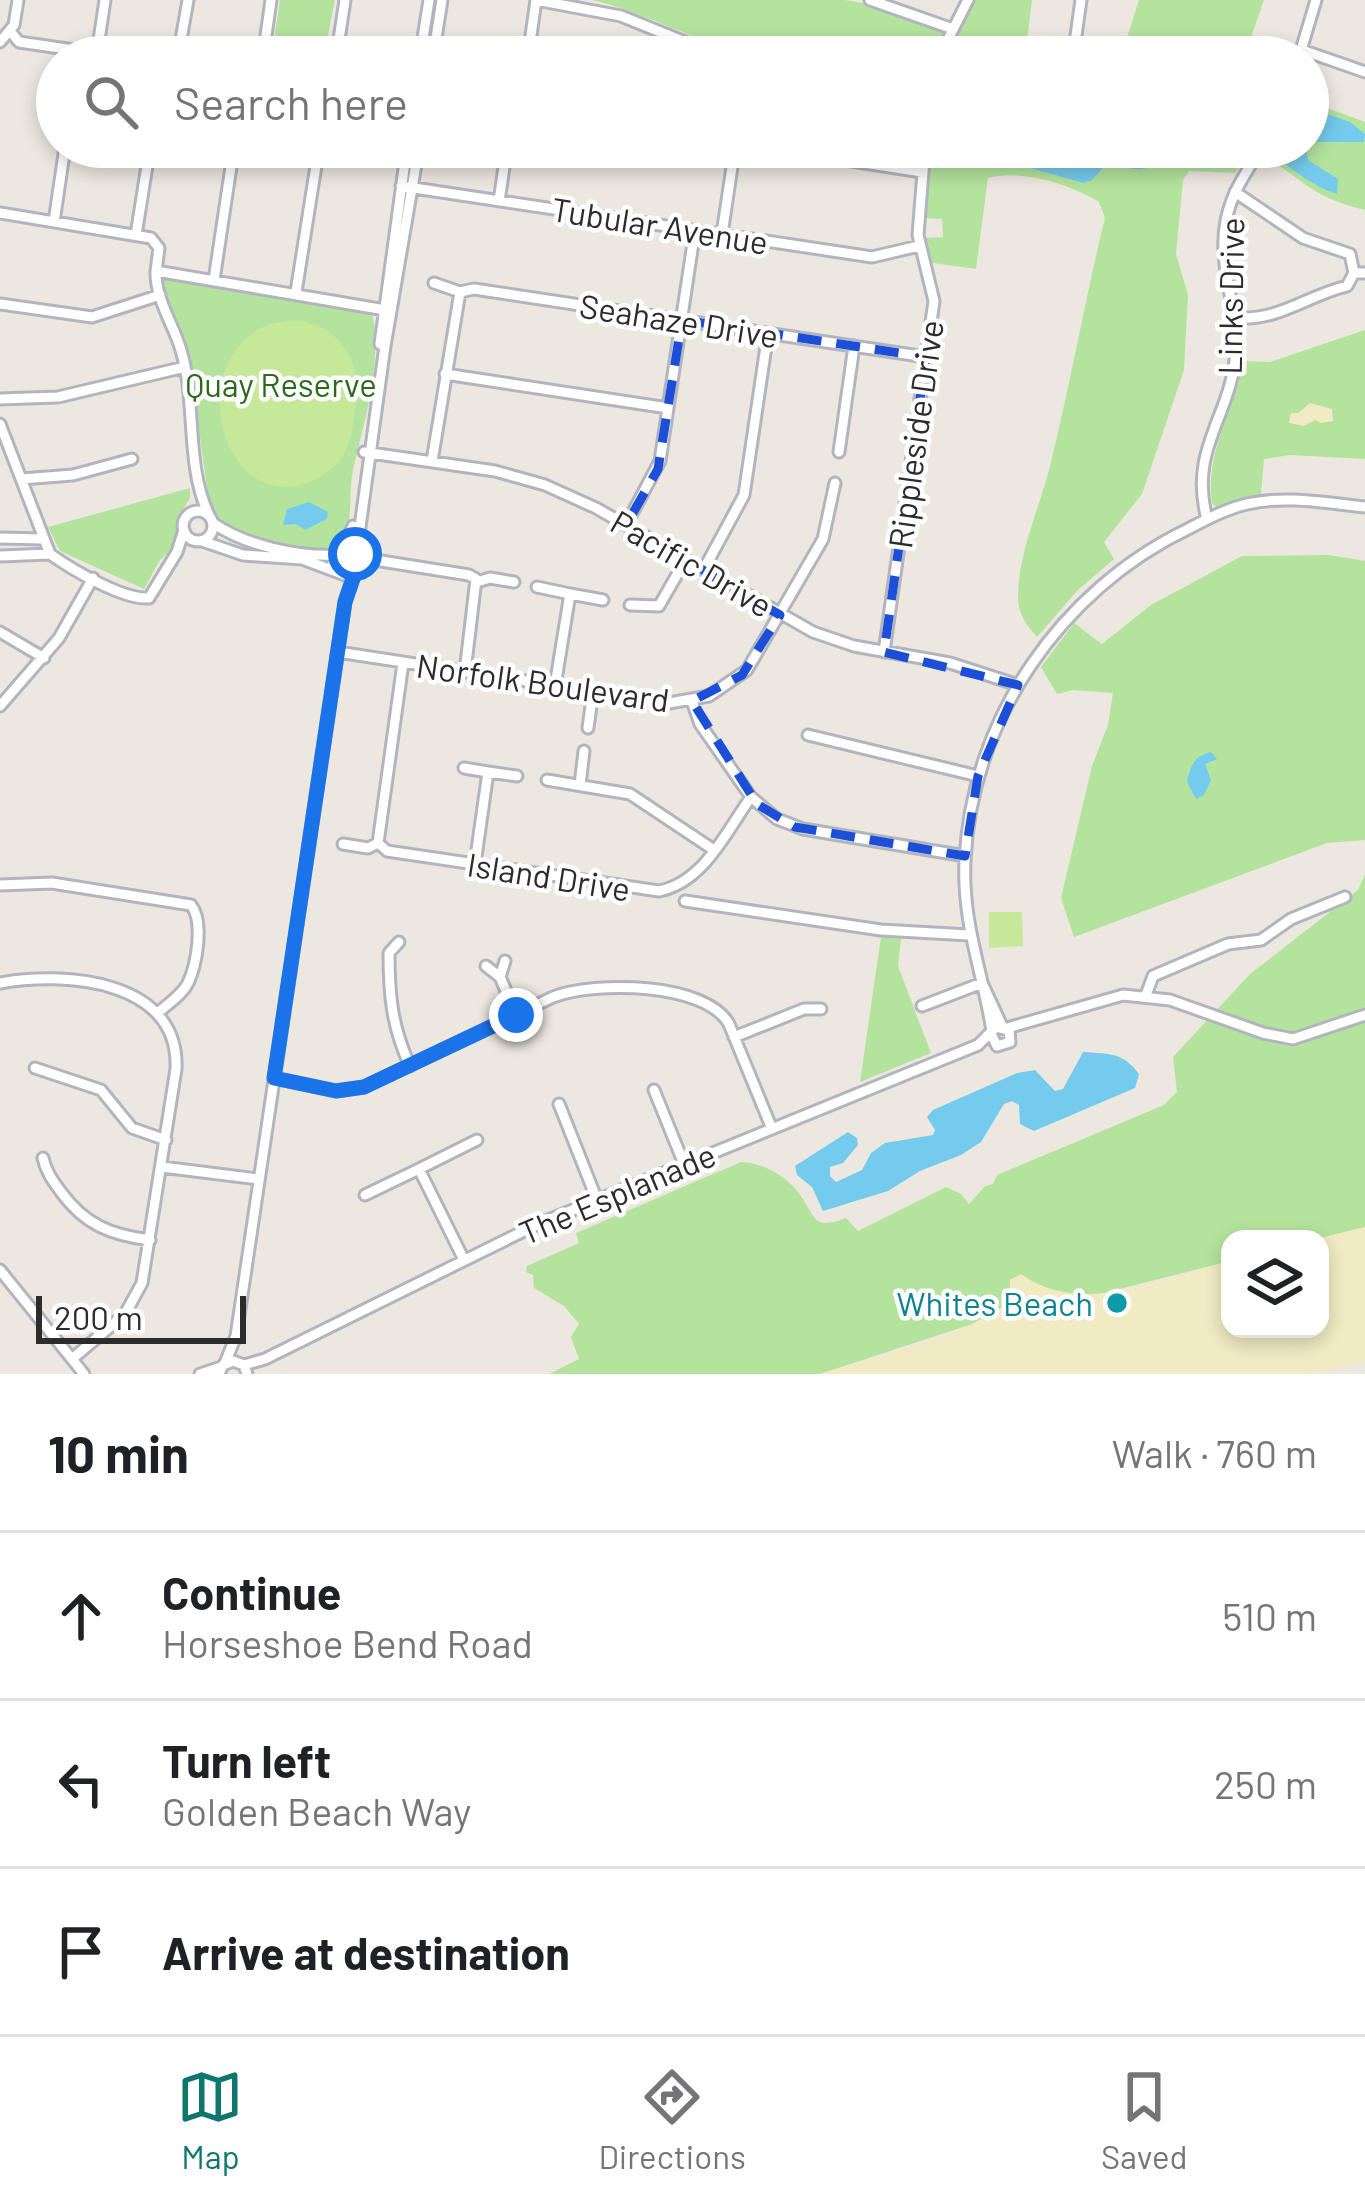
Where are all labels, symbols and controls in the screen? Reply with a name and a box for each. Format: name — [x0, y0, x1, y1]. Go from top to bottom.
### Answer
search box — [36, 36, 1329, 168]
icon: search — [78, 69, 144, 135]
text: Search here — [174, 75, 408, 129]
street label: Tubular Avenue — [549, 188, 771, 262]
street label: Links Drive — [1209, 217, 1251, 375]
street label: Seahaze Drive — [577, 285, 781, 355]
street label: Rippleside Drive — [879, 317, 951, 551]
park label: Quay Reserve — [185, 364, 377, 404]
street label: Pacific Drive — [604, 501, 780, 625]
route start — [328, 527, 382, 581]
street label: Norfolk Boulevard — [414, 644, 672, 720]
street label: Island Drive — [465, 843, 633, 909]
route end — [489, 988, 543, 1042]
street label: The Esplanade — [513, 1134, 721, 1252]
map controls — [1221, 1230, 1329, 1338]
button: layers — [1221, 1230, 1329, 1338]
place label: Whites Beach — [897, 1283, 1093, 1323]
scale bar — [36, 1290, 246, 1343]
marker: Whites Beach — [1104, 1290, 1130, 1316]
text: 200 m — [54, 1297, 143, 1337]
text: 10 min — [48, 1422, 189, 1483]
text: Walk · 760 m — [1112, 1429, 1317, 1476]
text: Continue — [162, 1565, 341, 1619]
icon: ahead — [48, 1583, 114, 1649]
text: 510 m — [1222, 1592, 1317, 1639]
text: Horseshoe Bend Road — [162, 1619, 533, 1666]
text: Turn left — [162, 1733, 331, 1787]
icon: left — [48, 1751, 114, 1817]
text: 250 m — [1214, 1760, 1317, 1807]
text: Golden Beach Way — [162, 1787, 471, 1834]
icon: arrive — [48, 1919, 114, 1985]
text: Arrive at destination — [162, 1925, 570, 1979]
tab: Map — [177, 2064, 243, 2176]
tab: Directions — [598, 2064, 746, 2176]
tab: Saved — [1101, 2064, 1188, 2176]

